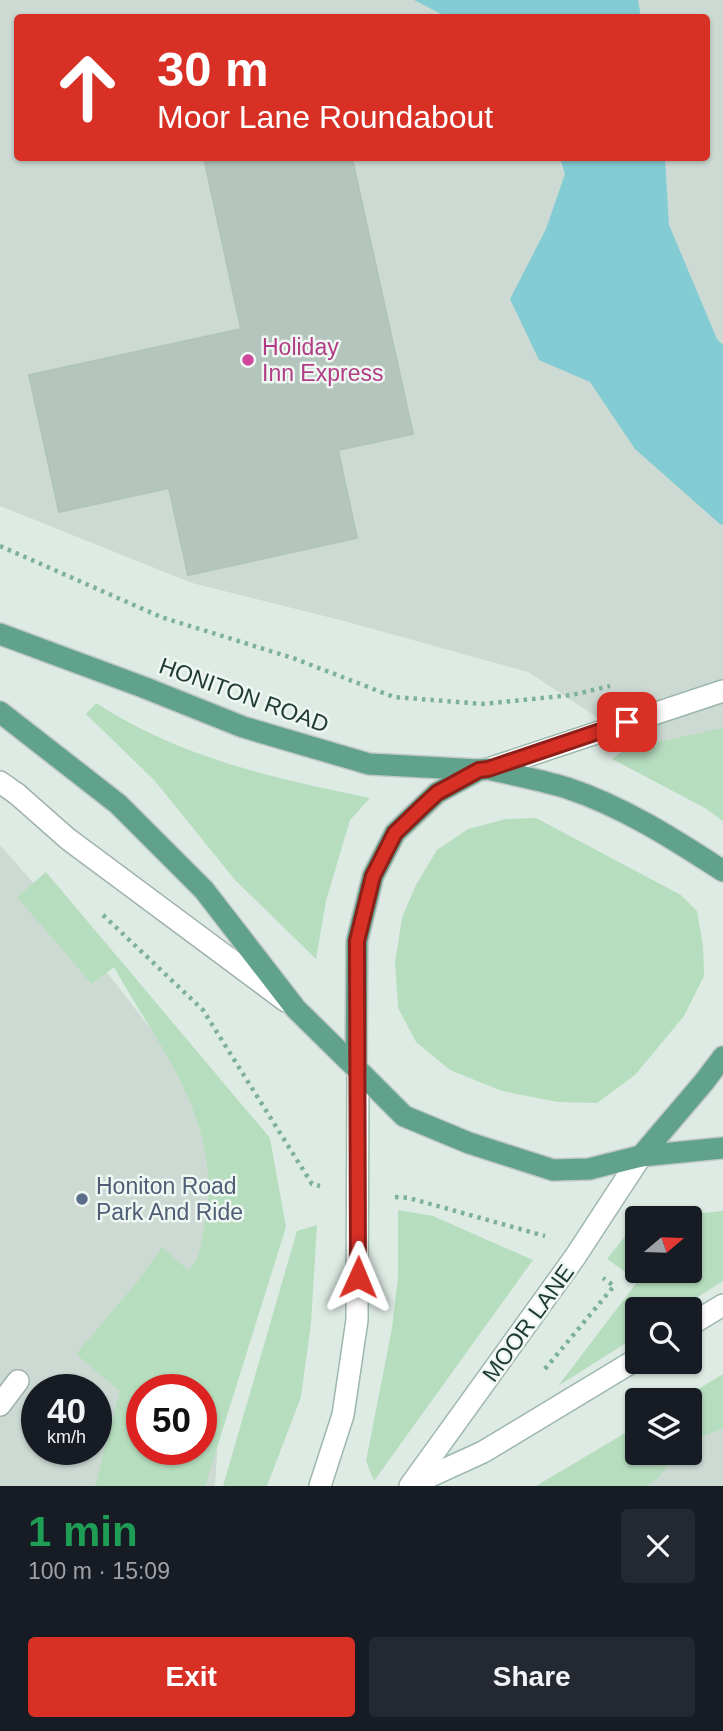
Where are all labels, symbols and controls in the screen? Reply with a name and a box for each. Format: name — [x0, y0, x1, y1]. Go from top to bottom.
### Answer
icon: ahead — [42, 42, 133, 133]
text: 30 m — [157, 42, 269, 96]
text: Moor Lane Roundabout — [157, 99, 493, 135]
place label: Holiday Inn Express — [262, 334, 383, 386]
marker: Holiday Inn Express — [240, 352, 256, 368]
street label: HONITON ROAD — [156, 652, 332, 738]
pin — [597, 692, 657, 752]
icon: arrive — [608, 703, 646, 741]
place label: Honiton Road Park And Ride — [96, 1173, 243, 1225]
marker: Honiton Road Park And Ride — [74, 1191, 90, 1207]
north arrow — [625, 1206, 702, 1283]
map controls — [625, 1206, 702, 1465]
position arrow — [321, 1240, 395, 1314]
street label: MOOR LANE — [477, 1260, 579, 1386]
button: search — [625, 1297, 702, 1374]
speed limit sign: 50 — [126, 1374, 217, 1465]
button: layers — [625, 1388, 702, 1465]
text: 40 — [47, 1391, 86, 1430]
text: km/h — [47, 1427, 86, 1447]
text: 1 min — [28, 1508, 138, 1555]
button: close — [621, 1509, 695, 1583]
text: 100 m · 15:09 — [28, 1558, 170, 1584]
button: Exit — [28, 1637, 355, 1717]
button: Share — [369, 1637, 695, 1717]

